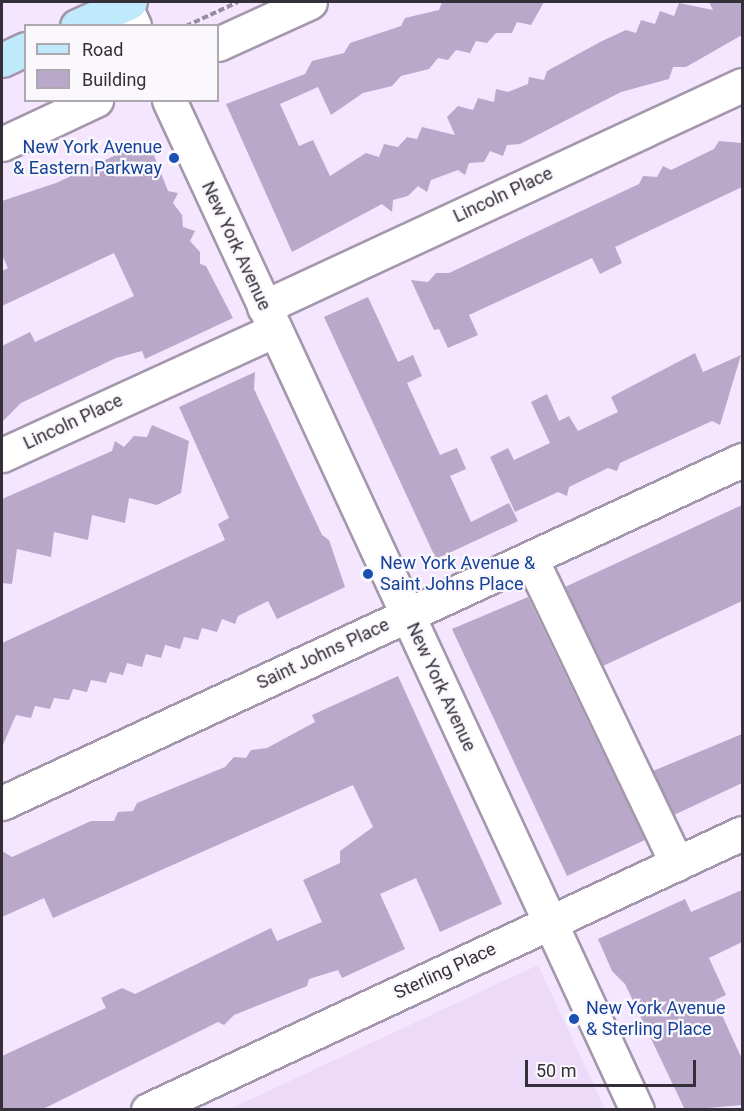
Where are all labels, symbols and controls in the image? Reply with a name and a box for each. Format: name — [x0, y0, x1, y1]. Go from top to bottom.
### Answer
legend — [24, 24, 219, 102]
text: Road — [82, 39, 123, 60]
text: Building — [82, 69, 146, 90]
place label: New York Avenue & Eastern Parkway — [13, 137, 162, 180]
marker: New York Avenue & Eastern Parkway — [167, 151, 181, 165]
street label: Lincoln Place — [450, 163, 556, 227]
street label: New York Avenue — [197, 178, 275, 314]
street label: Lincoln Place — [20, 390, 126, 454]
place label: New York Avenue & Saint Johns Place — [380, 553, 535, 596]
marker: New York Avenue & Saint Johns Place — [361, 567, 375, 581]
street label: Saint Johns Place — [253, 614, 393, 694]
street label: New York Avenue — [402, 619, 480, 755]
street label: Sterling Place — [391, 938, 499, 1004]
place label: New York Avenue & Sterling Place — [586, 998, 725, 1040]
marker: New York Avenue & Sterling Place — [567, 1012, 581, 1026]
scale bar — [528, 1048, 699, 1086]
text: 50 m — [536, 1060, 576, 1081]

